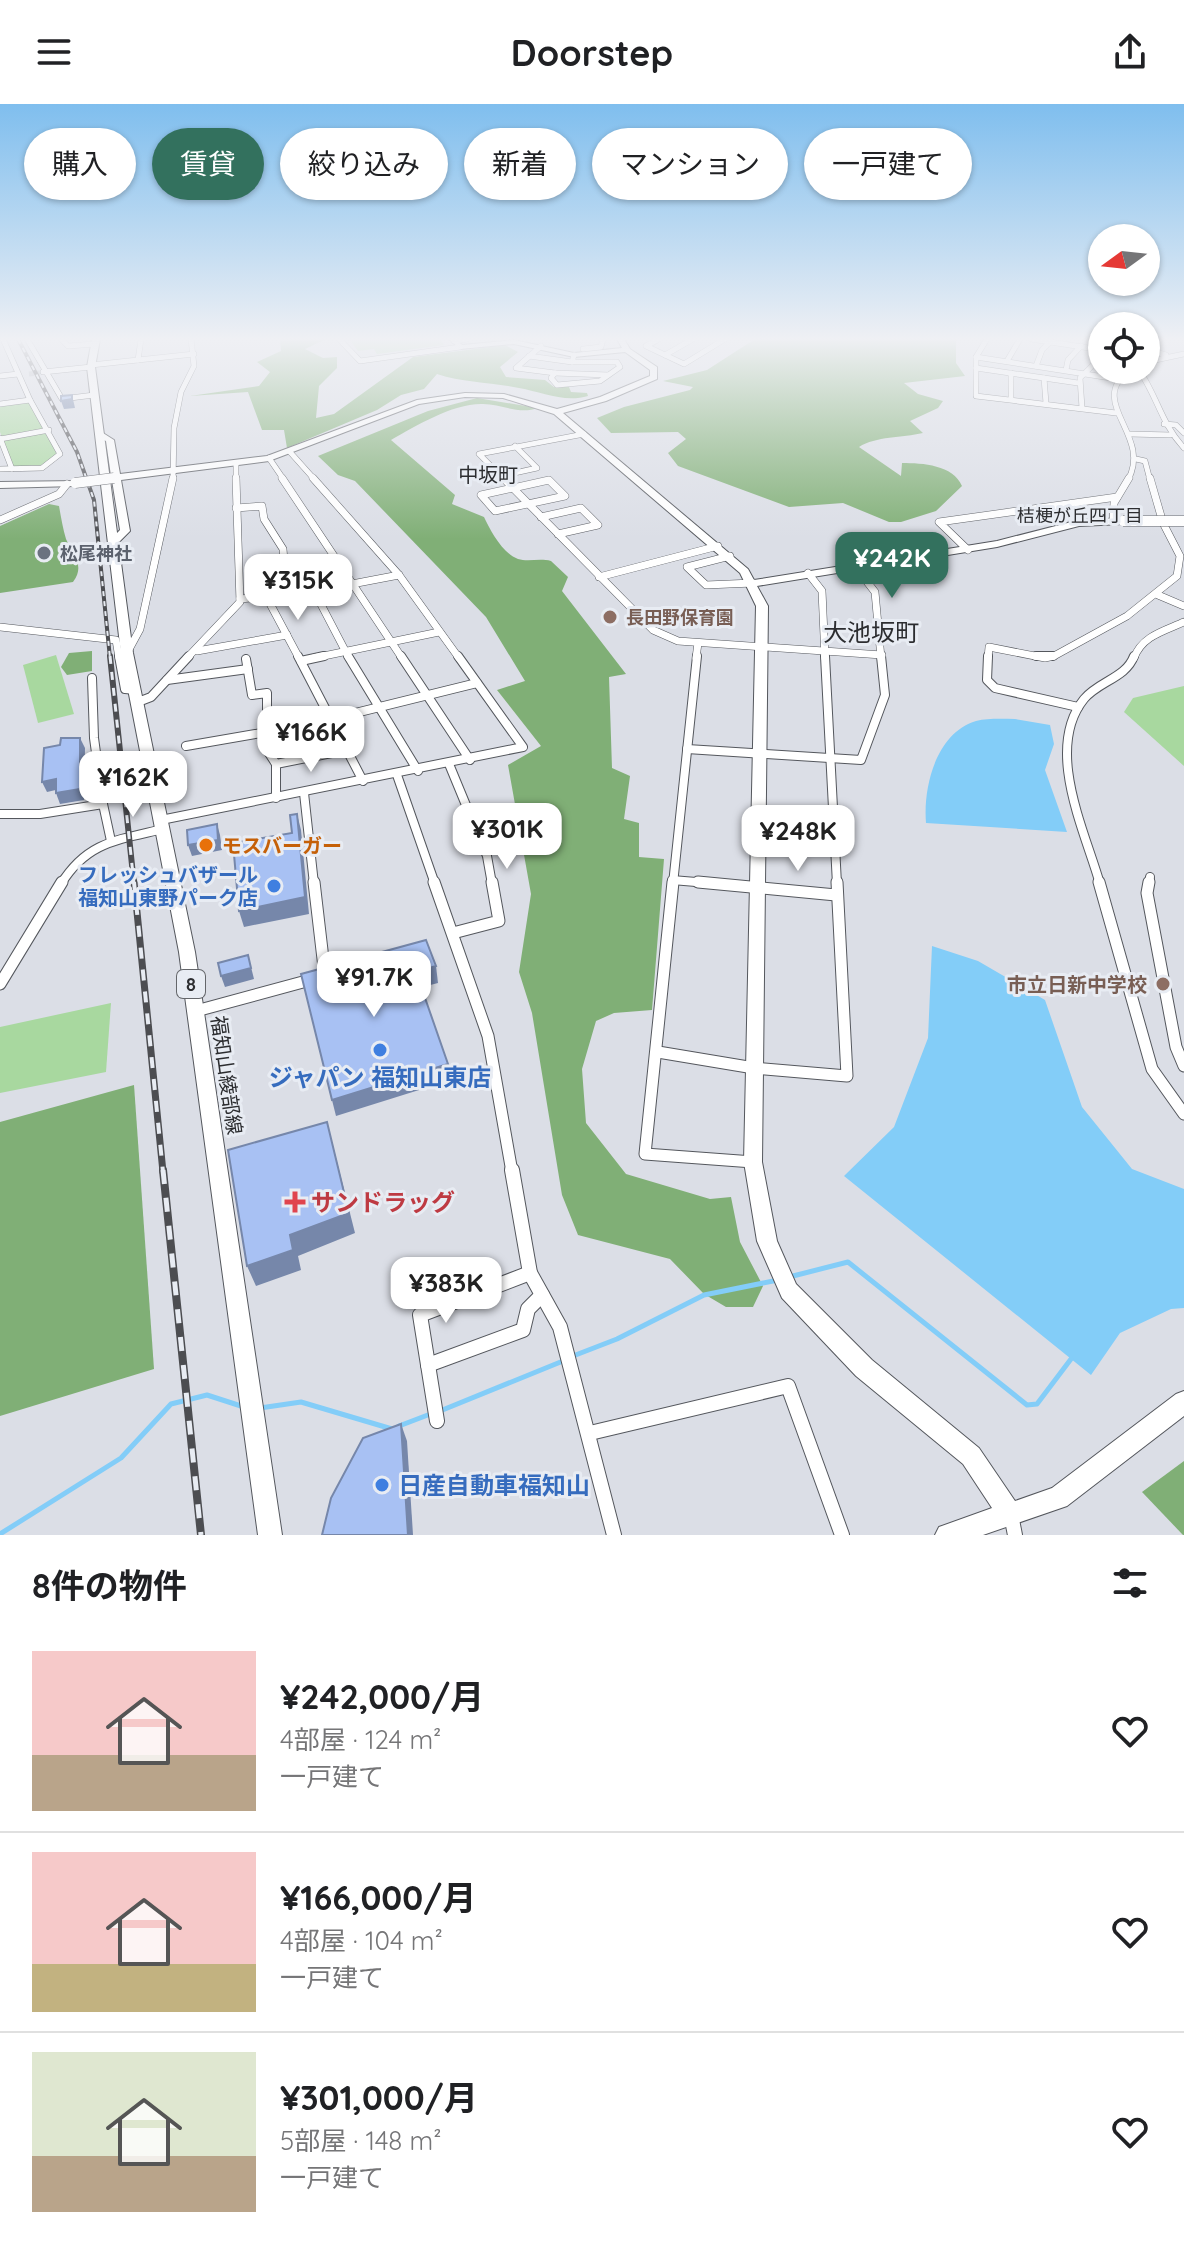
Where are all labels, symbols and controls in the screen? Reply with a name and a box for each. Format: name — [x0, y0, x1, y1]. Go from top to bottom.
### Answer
icon: menu — [32, 30, 76, 74]
text: Doorstep — [511, 30, 673, 75]
icon: share — [1108, 30, 1152, 74]
chip: 購入 — [24, 128, 136, 200]
chip: 賃貸 — [152, 128, 264, 200]
chip: 絞り込み — [280, 128, 448, 200]
chip: 新着 — [464, 128, 576, 200]
chip: マンション — [592, 128, 788, 200]
chip: 一戸建て — [804, 128, 972, 200]
north arrow — [1088, 224, 1160, 296]
map controls — [1088, 224, 1160, 384]
button: locate — [1088, 312, 1160, 384]
district label: 中坂町 — [458, 462, 518, 487]
district label: 桔梗が丘四丁目 — [1017, 504, 1143, 527]
pin: ¥242K — [836, 532, 948, 600]
text: ¥242K — [853, 541, 931, 574]
place label: 松尾神社 — [60, 542, 132, 565]
marker: 松尾神社 — [35, 544, 53, 562]
pin: ¥315K — [242, 554, 354, 622]
text: ¥315K — [262, 563, 334, 596]
place label: 長田野保育園 — [626, 606, 734, 629]
marker: 長田野保育園 — [601, 608, 619, 626]
district label: 大池坂町 — [823, 617, 919, 647]
pin: ¥166K — [255, 706, 367, 774]
text: ¥166K — [275, 715, 347, 748]
pin: ¥162K — [77, 751, 189, 819]
text: ¥162K — [97, 760, 169, 793]
pin: ¥301K — [451, 803, 563, 871]
pin: ¥248K — [742, 805, 854, 873]
text: ¥301K — [471, 812, 543, 845]
text: ¥248K — [760, 814, 836, 847]
place label: モスバーガー — [222, 833, 342, 858]
marker: モスバーガー — [197, 836, 215, 854]
place label: フレッシュバザール 福知山東野パーク店 — [78, 862, 258, 910]
marker: フレッシュバザール 福知山東野パーク店 — [265, 877, 283, 895]
pin: ¥91.7K — [309, 951, 439, 1019]
text: ¥91.7K — [335, 960, 413, 993]
road number: 8 — [177, 970, 205, 998]
place label: 市立日新中学校 — [1007, 972, 1147, 997]
marker: 市立日新中学校 — [1154, 975, 1172, 993]
street label: 福知山綾部線 — [206, 1014, 248, 1136]
marker: ジャパン 福知山東店 — [371, 1041, 389, 1059]
place label: ジャパン 福知山東店 — [269, 1062, 491, 1092]
place label: サンドラッグ — [311, 1187, 455, 1217]
marker: サンドラッグ — [286, 1193, 304, 1211]
pin: ¥383K — [390, 1257, 502, 1325]
text: ¥383K — [409, 1266, 483, 1299]
place label: 日産自動車福知山 — [398, 1470, 590, 1500]
marker: 日産自動車福知山 — [373, 1476, 391, 1494]
icon: filters — [1108, 1561, 1152, 1605]
text: 8件の物件 — [32, 1564, 187, 1607]
text: ¥242,000/月 — [280, 1675, 484, 1718]
icon: home — [96, 1683, 192, 1779]
icon: heart — [1108, 1709, 1152, 1753]
text: 4部屋 · 124 m² — [280, 1723, 441, 1756]
text: 一戸建て — [280, 1760, 384, 1793]
text: ¥166,000/月 — [280, 1876, 476, 1919]
icon: home — [96, 1884, 192, 1980]
icon: heart — [1108, 1910, 1152, 1954]
text: 4部屋 · 104 m² — [280, 1924, 443, 1957]
text: 一戸建て — [280, 1961, 384, 1994]
text: ¥301,000/月 — [280, 2076, 478, 2119]
icon: home — [96, 2084, 192, 2180]
icon: heart — [1108, 2110, 1152, 2154]
text: 5部屋 · 148 m² — [280, 2124, 441, 2157]
text: 一戸建て — [280, 2161, 384, 2194]

